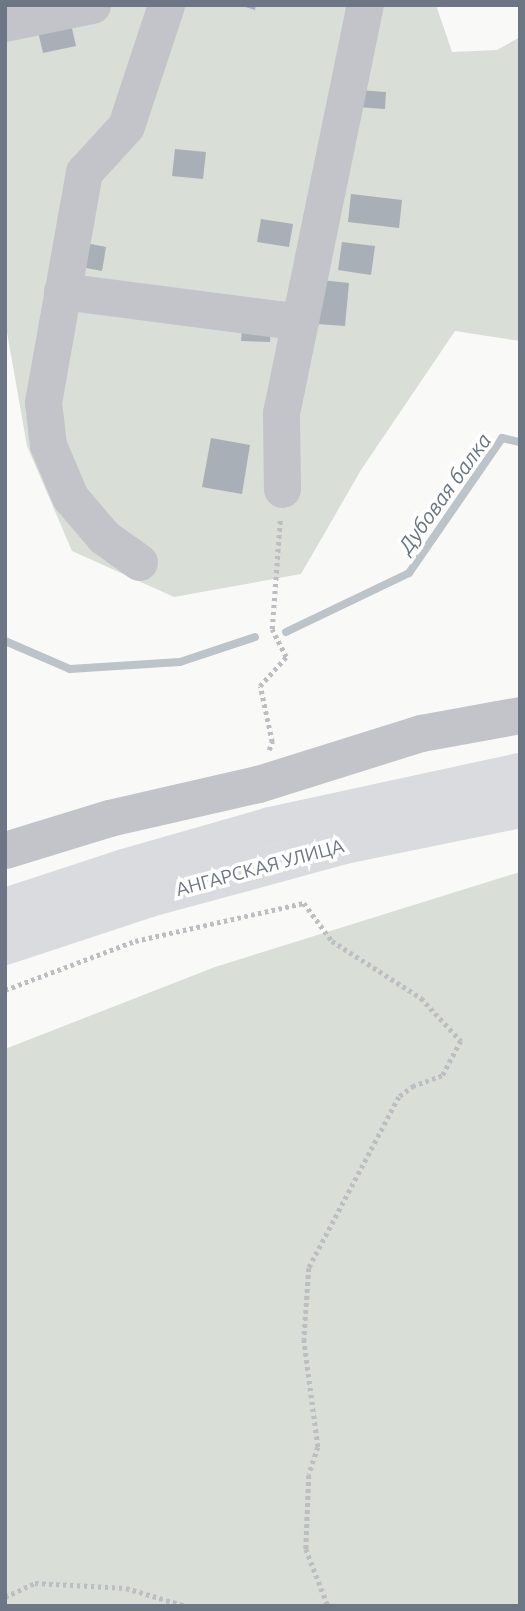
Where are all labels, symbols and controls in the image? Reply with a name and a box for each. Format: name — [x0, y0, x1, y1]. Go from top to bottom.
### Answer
water label: Дубовая балка — [392, 428, 496, 558]
street label: АНГАРСКАЯ УЛИЦА — [174, 835, 346, 901]

